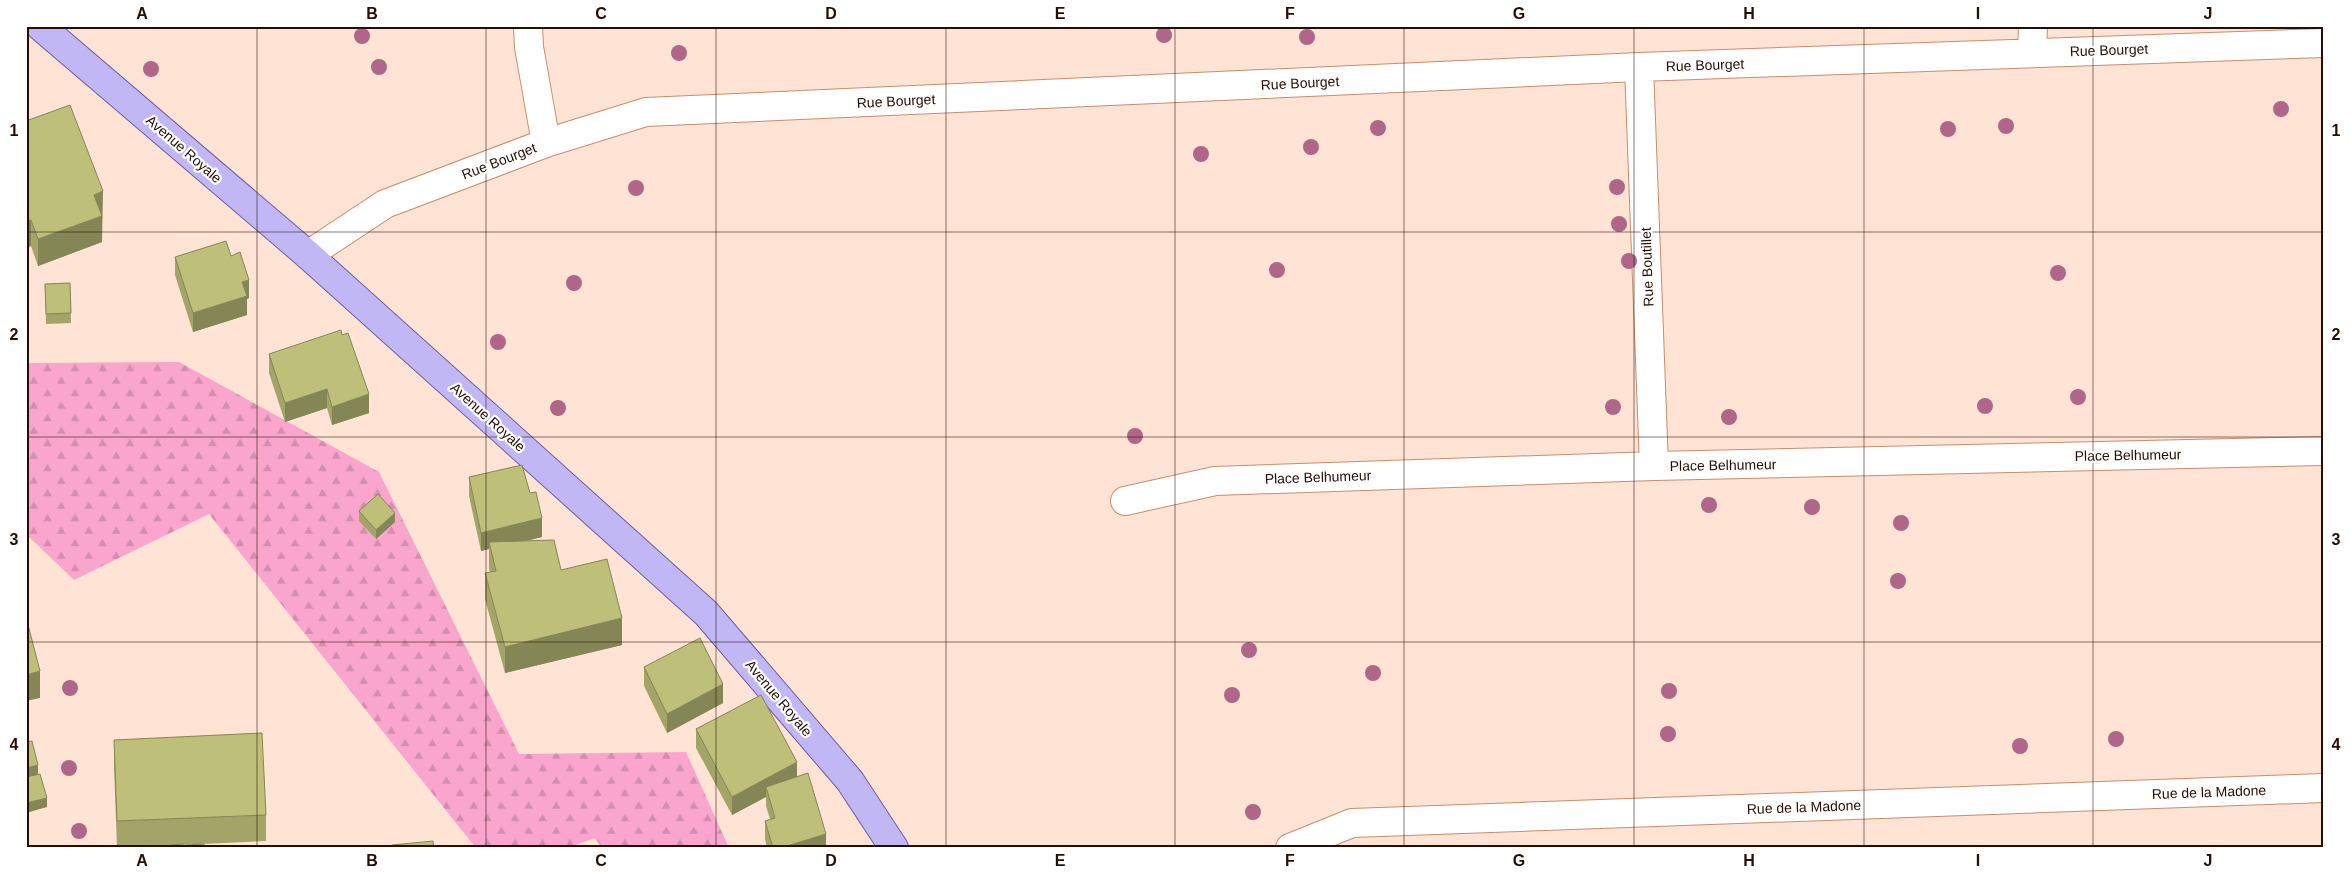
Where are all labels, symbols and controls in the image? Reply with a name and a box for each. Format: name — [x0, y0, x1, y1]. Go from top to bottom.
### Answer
text: A — [136, 5, 148, 22]
text: B — [366, 5, 378, 22]
text: C — [595, 5, 607, 22]
text: D — [825, 5, 837, 22]
text: E — [1055, 5, 1066, 22]
text: F — [1285, 5, 1295, 22]
text: G — [1513, 5, 1525, 22]
text: H — [1743, 5, 1755, 22]
text: I — [1976, 5, 1980, 22]
text: J — [2204, 5, 2212, 22]
street label: Rue Bourget — [2069, 41, 2149, 59]
street label: Rue Bourget — [1665, 56, 1745, 74]
street label: Rue Bourget — [1260, 73, 1340, 93]
street label: Rue Bourget — [856, 91, 936, 111]
street label: Avenue Royale — [143, 112, 225, 186]
text: 1 — [10, 122, 19, 139]
text: 1 — [2332, 122, 2341, 139]
street label: Rue Bourget — [459, 139, 539, 183]
street label: Rue Boutillet — [1638, 227, 1656, 307]
text: 2 — [10, 326, 19, 343]
text: 2 — [2332, 326, 2341, 343]
street label: Avenue Royale — [447, 379, 529, 455]
street label: Place Belhumeur — [2075, 446, 2182, 464]
street label: Place Belhumeur — [1670, 456, 1777, 474]
street label: Place Belhumeur — [1264, 467, 1372, 487]
text: 3 — [10, 531, 19, 548]
text: 3 — [2332, 531, 2341, 548]
street label: Avenue Royale — [742, 657, 816, 740]
text: 4 — [10, 736, 19, 753]
text: 4 — [2332, 736, 2341, 753]
street label: Rue de la Madone — [2152, 782, 2267, 802]
street label: Rue de la Madone — [1747, 797, 1862, 817]
text: A — [136, 852, 148, 869]
text: B — [366, 852, 378, 869]
text: C — [595, 852, 607, 869]
text: D — [825, 852, 837, 869]
text: E — [1055, 852, 1066, 869]
text: F — [1285, 852, 1295, 869]
text: G — [1513, 852, 1525, 869]
text: H — [1743, 852, 1755, 869]
text: I — [1976, 852, 1980, 869]
text: J — [2204, 852, 2212, 869]

